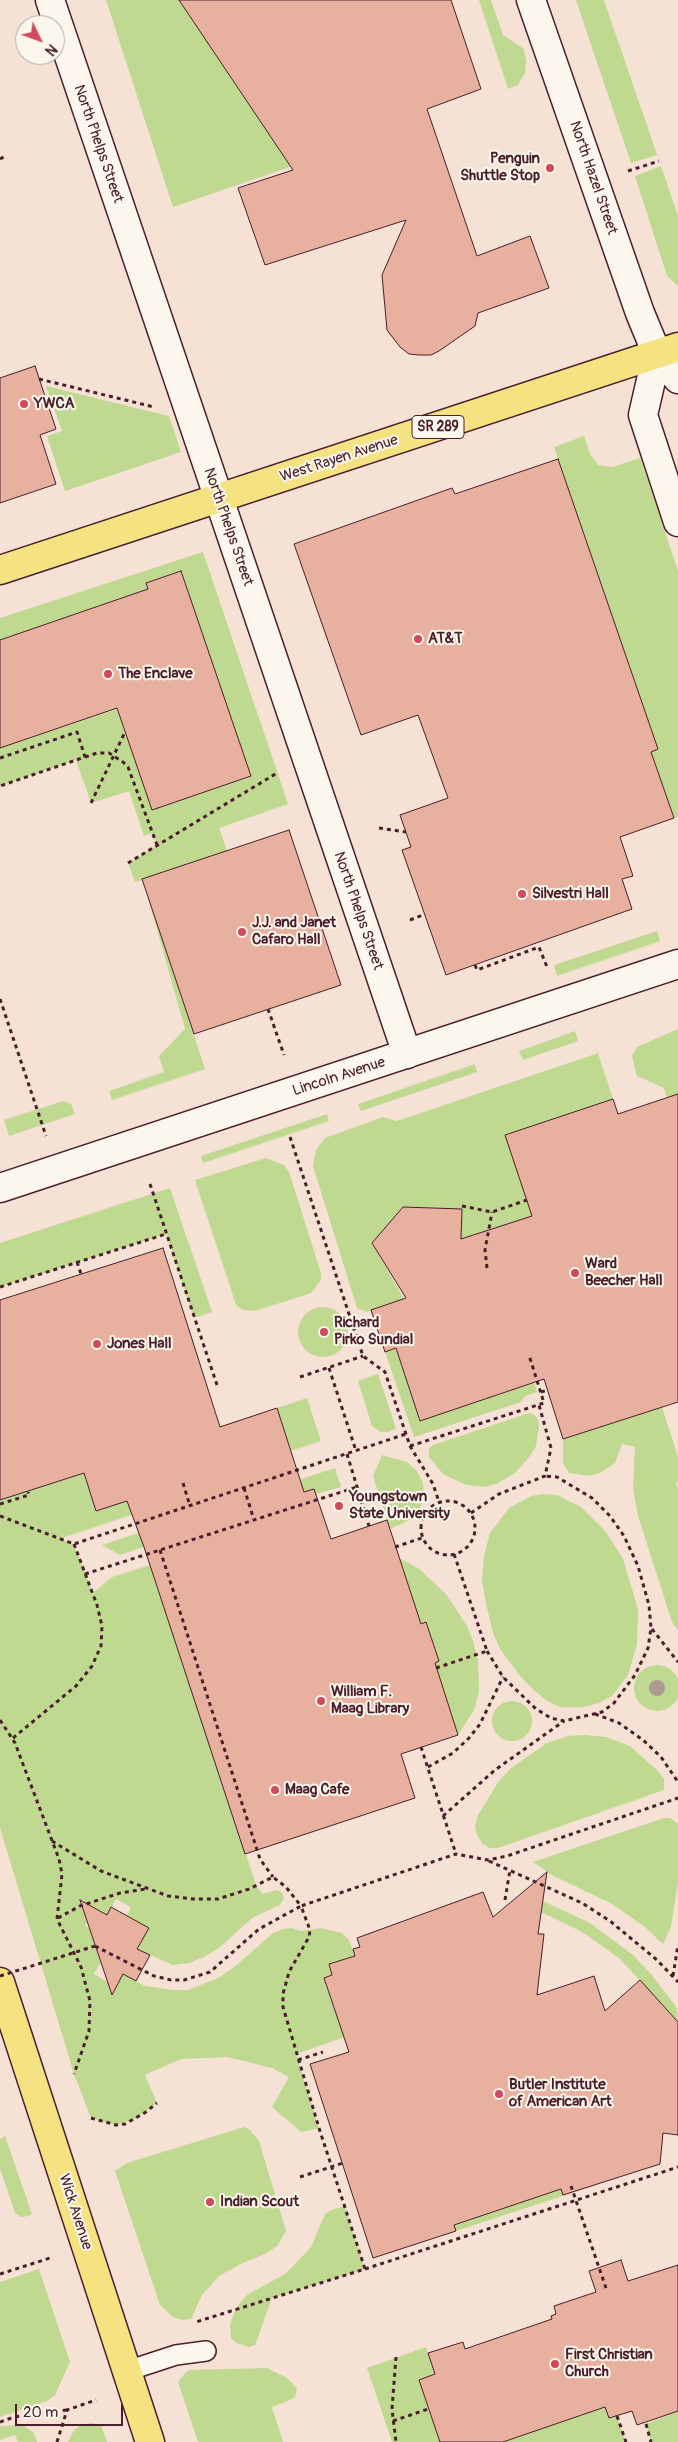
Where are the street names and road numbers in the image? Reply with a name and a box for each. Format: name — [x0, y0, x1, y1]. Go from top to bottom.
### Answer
street label: North Phelps Street — [69, 83, 127, 205]
street label: North Hazel Street — [565, 119, 621, 237]
road number: SR 289 — [412, 416, 464, 438]
street label: West Rayen Avenue — [278, 431, 400, 487]
street label: North Phelps Street — [199, 466, 257, 588]
street label: North Phelps Street — [329, 850, 387, 972]
street label: Lincoln Avenue — [290, 1054, 388, 1100]
street label: Wick Avenue — [54, 2172, 96, 2252]

